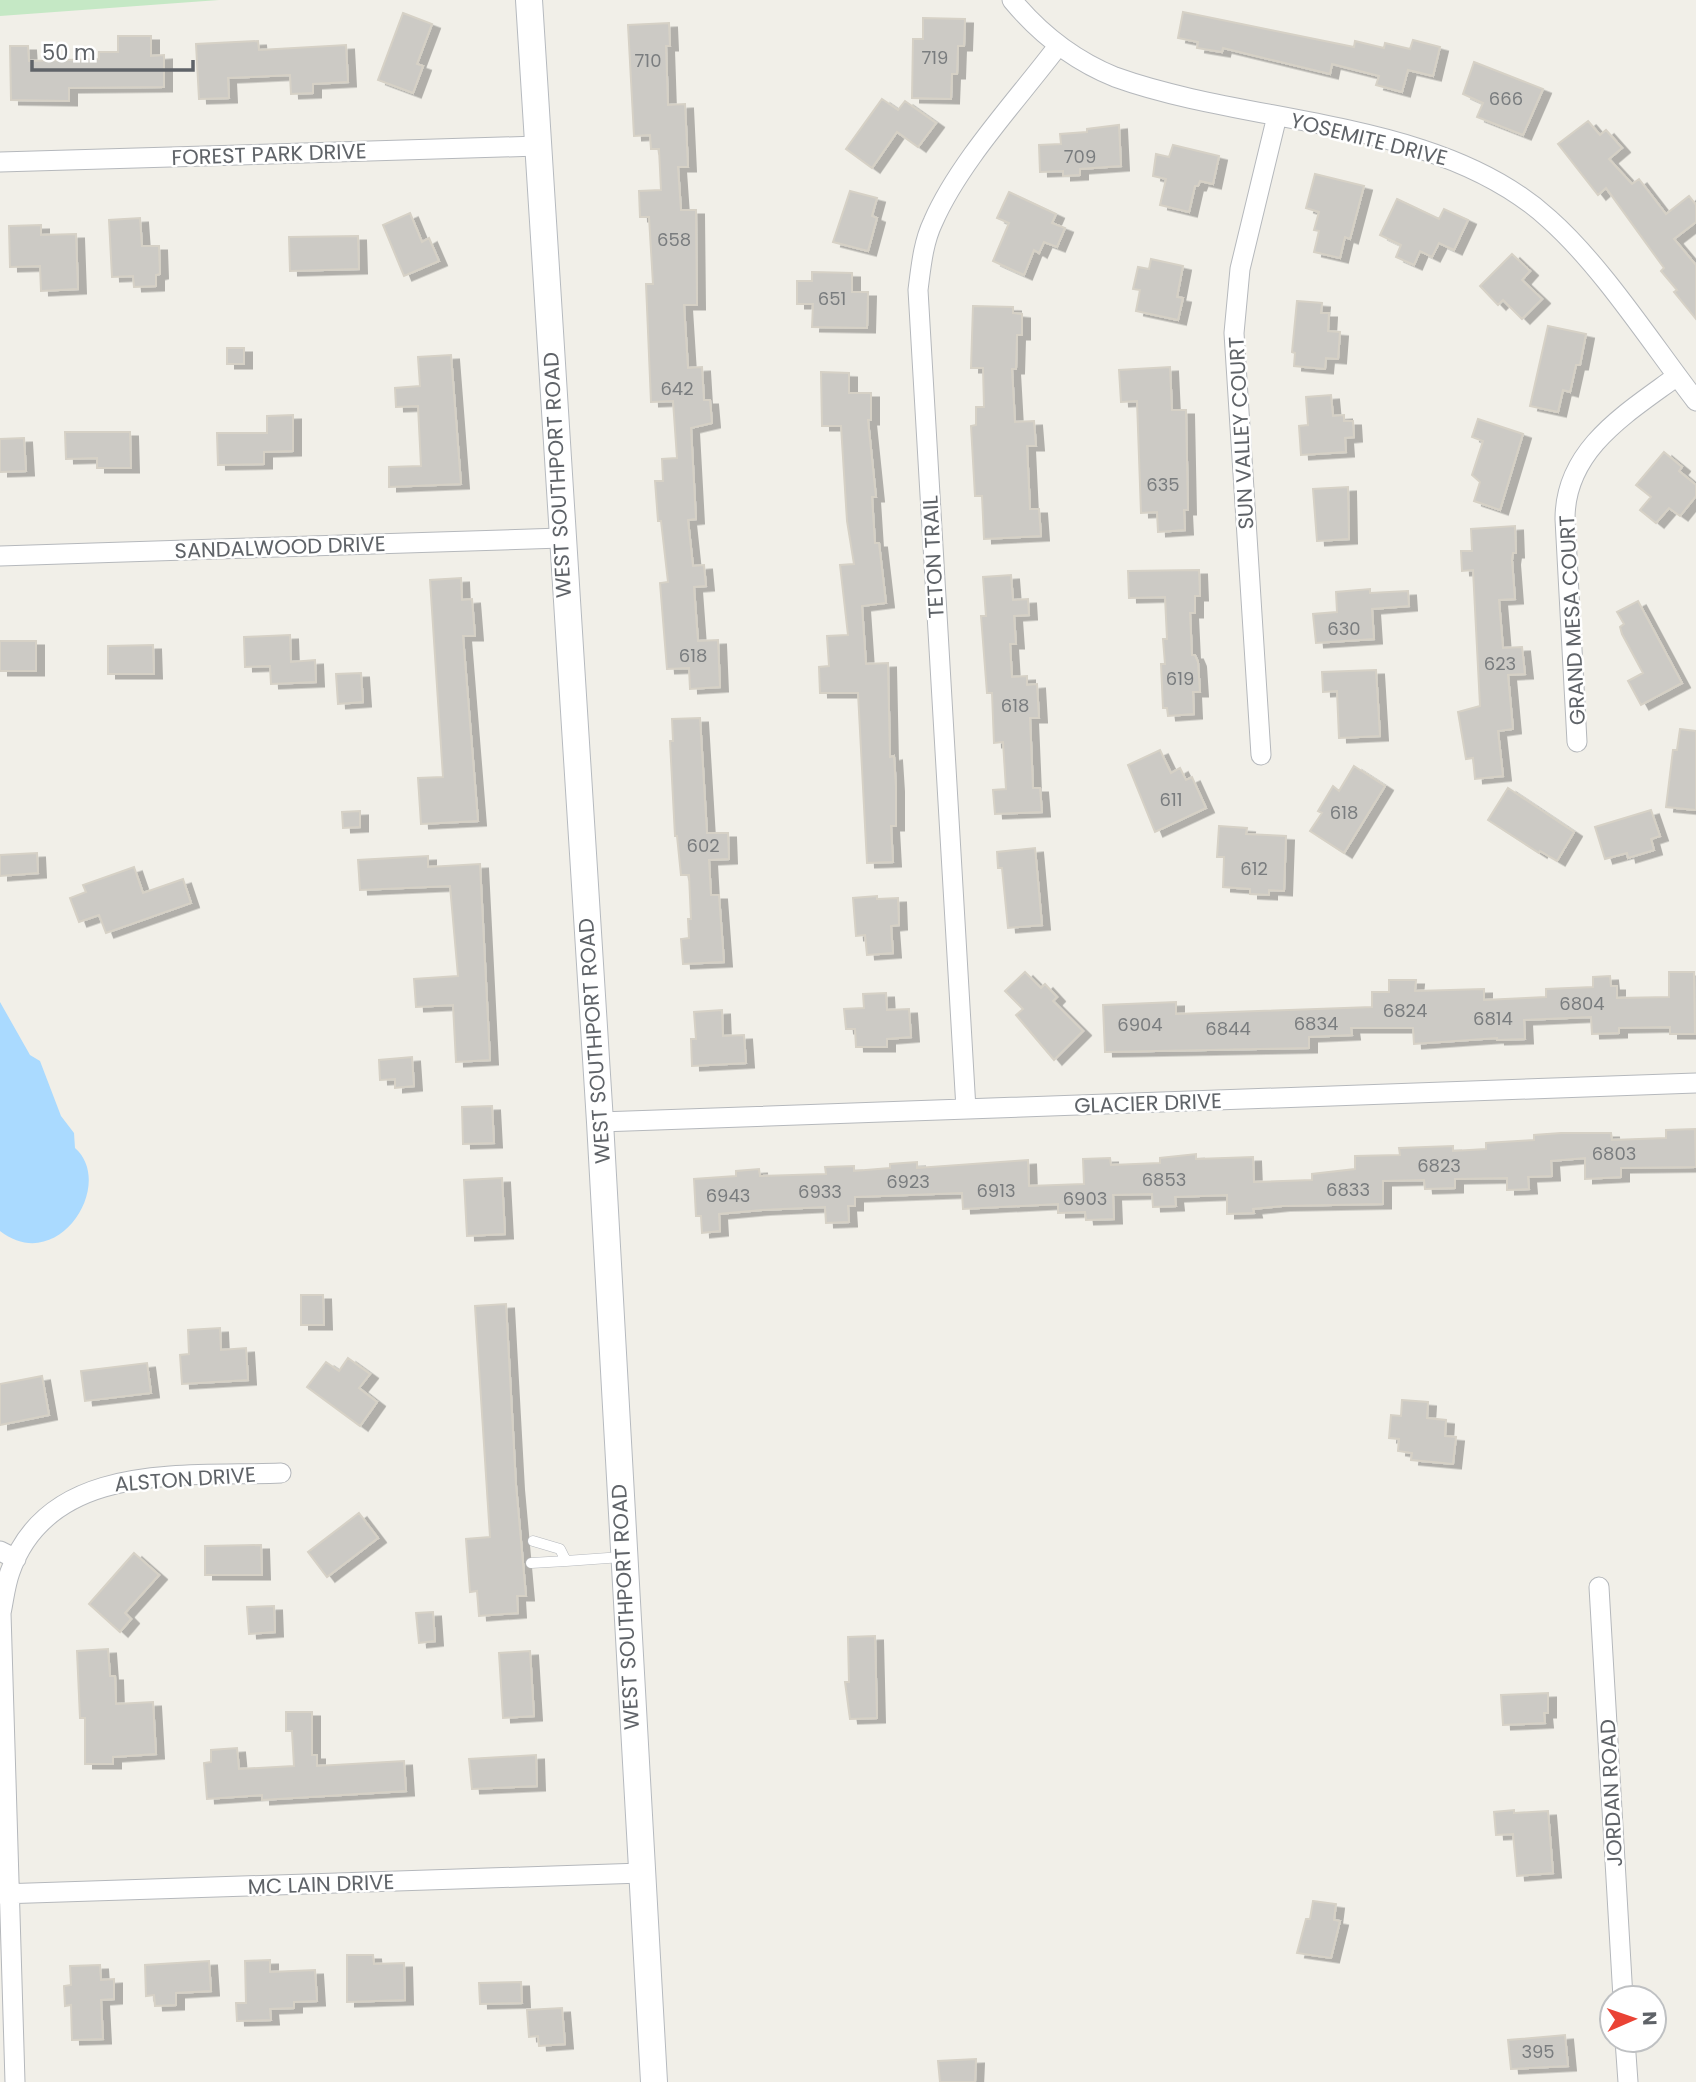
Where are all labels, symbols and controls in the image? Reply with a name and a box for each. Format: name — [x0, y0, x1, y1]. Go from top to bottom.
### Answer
scale bar — [32, 28, 192, 72]
text: 50 m — [42, 38, 96, 67]
house number: 719 — [922, 45, 948, 70]
house number: 710 — [635, 48, 661, 73]
house number: 666 — [1489, 86, 1523, 111]
street label: YOSEMITE DRIVE — [1288, 106, 1450, 172]
street label: FOREST PARK DRIVE — [171, 136, 367, 172]
house number: 709 — [1064, 144, 1096, 169]
house number: 658 — [657, 227, 691, 252]
house number: 651 — [818, 286, 846, 311]
street label: SUN VALLEY COURT — [1221, 336, 1261, 530]
street label: WEST SOUTHPORT ROAD — [536, 351, 578, 599]
house number: 642 — [660, 376, 694, 401]
house number: 635 — [1146, 472, 1180, 497]
street label: TETON TRAIL — [915, 495, 951, 619]
street label: GRAND MESA COURT — [1552, 514, 1592, 726]
street label: SANDALWOOD DRIVE — [174, 529, 386, 565]
house number: 630 — [1327, 616, 1361, 641]
house number: 618 — [679, 643, 707, 668]
house number: 623 — [1484, 651, 1516, 676]
house number: 619 — [1166, 666, 1194, 691]
house number: 618 — [1001, 693, 1029, 718]
house number: 611 — [1160, 787, 1182, 812]
house number: 618 — [1330, 800, 1358, 825]
house number: 602 — [686, 833, 720, 858]
house number: 612 — [1240, 856, 1268, 881]
street label: WEST SOUTHPORT ROAD — [571, 917, 617, 1165]
house number: 6804 — [1559, 991, 1605, 1016]
house number: 6824 — [1383, 998, 1427, 1023]
house number: 6814 — [1473, 1006, 1513, 1031]
house number: 6834 — [1294, 1011, 1338, 1036]
house number: 6904 — [1117, 1012, 1163, 1037]
house number: 6844 — [1205, 1016, 1251, 1041]
street label: GLACIER DRIVE — [1074, 1086, 1222, 1120]
house number: 6803 — [1592, 1141, 1636, 1166]
house number: 6823 — [1417, 1153, 1461, 1178]
house number: 6853 — [1142, 1167, 1186, 1192]
house number: 6923 — [886, 1169, 930, 1194]
house number: 6833 — [1326, 1177, 1370, 1202]
house number: 6913 — [976, 1178, 1016, 1203]
house number: 6933 — [798, 1179, 842, 1204]
house number: 6943 — [706, 1183, 750, 1208]
house number: 6903 — [1063, 1186, 1107, 1211]
street label: ALSTON DRIVE — [113, 1460, 257, 1498]
street label: WEST SOUTHPORT ROAD — [604, 1483, 646, 1731]
street label: JORDAN ROAD — [1593, 1718, 1629, 1868]
street label: MC LAIN DRIVE — [247, 1867, 395, 1901]
north arrow — [1598, 1984, 1668, 2054]
text: N — [1636, 2011, 1663, 2026]
house number: 395 — [1521, 2039, 1555, 2064]

